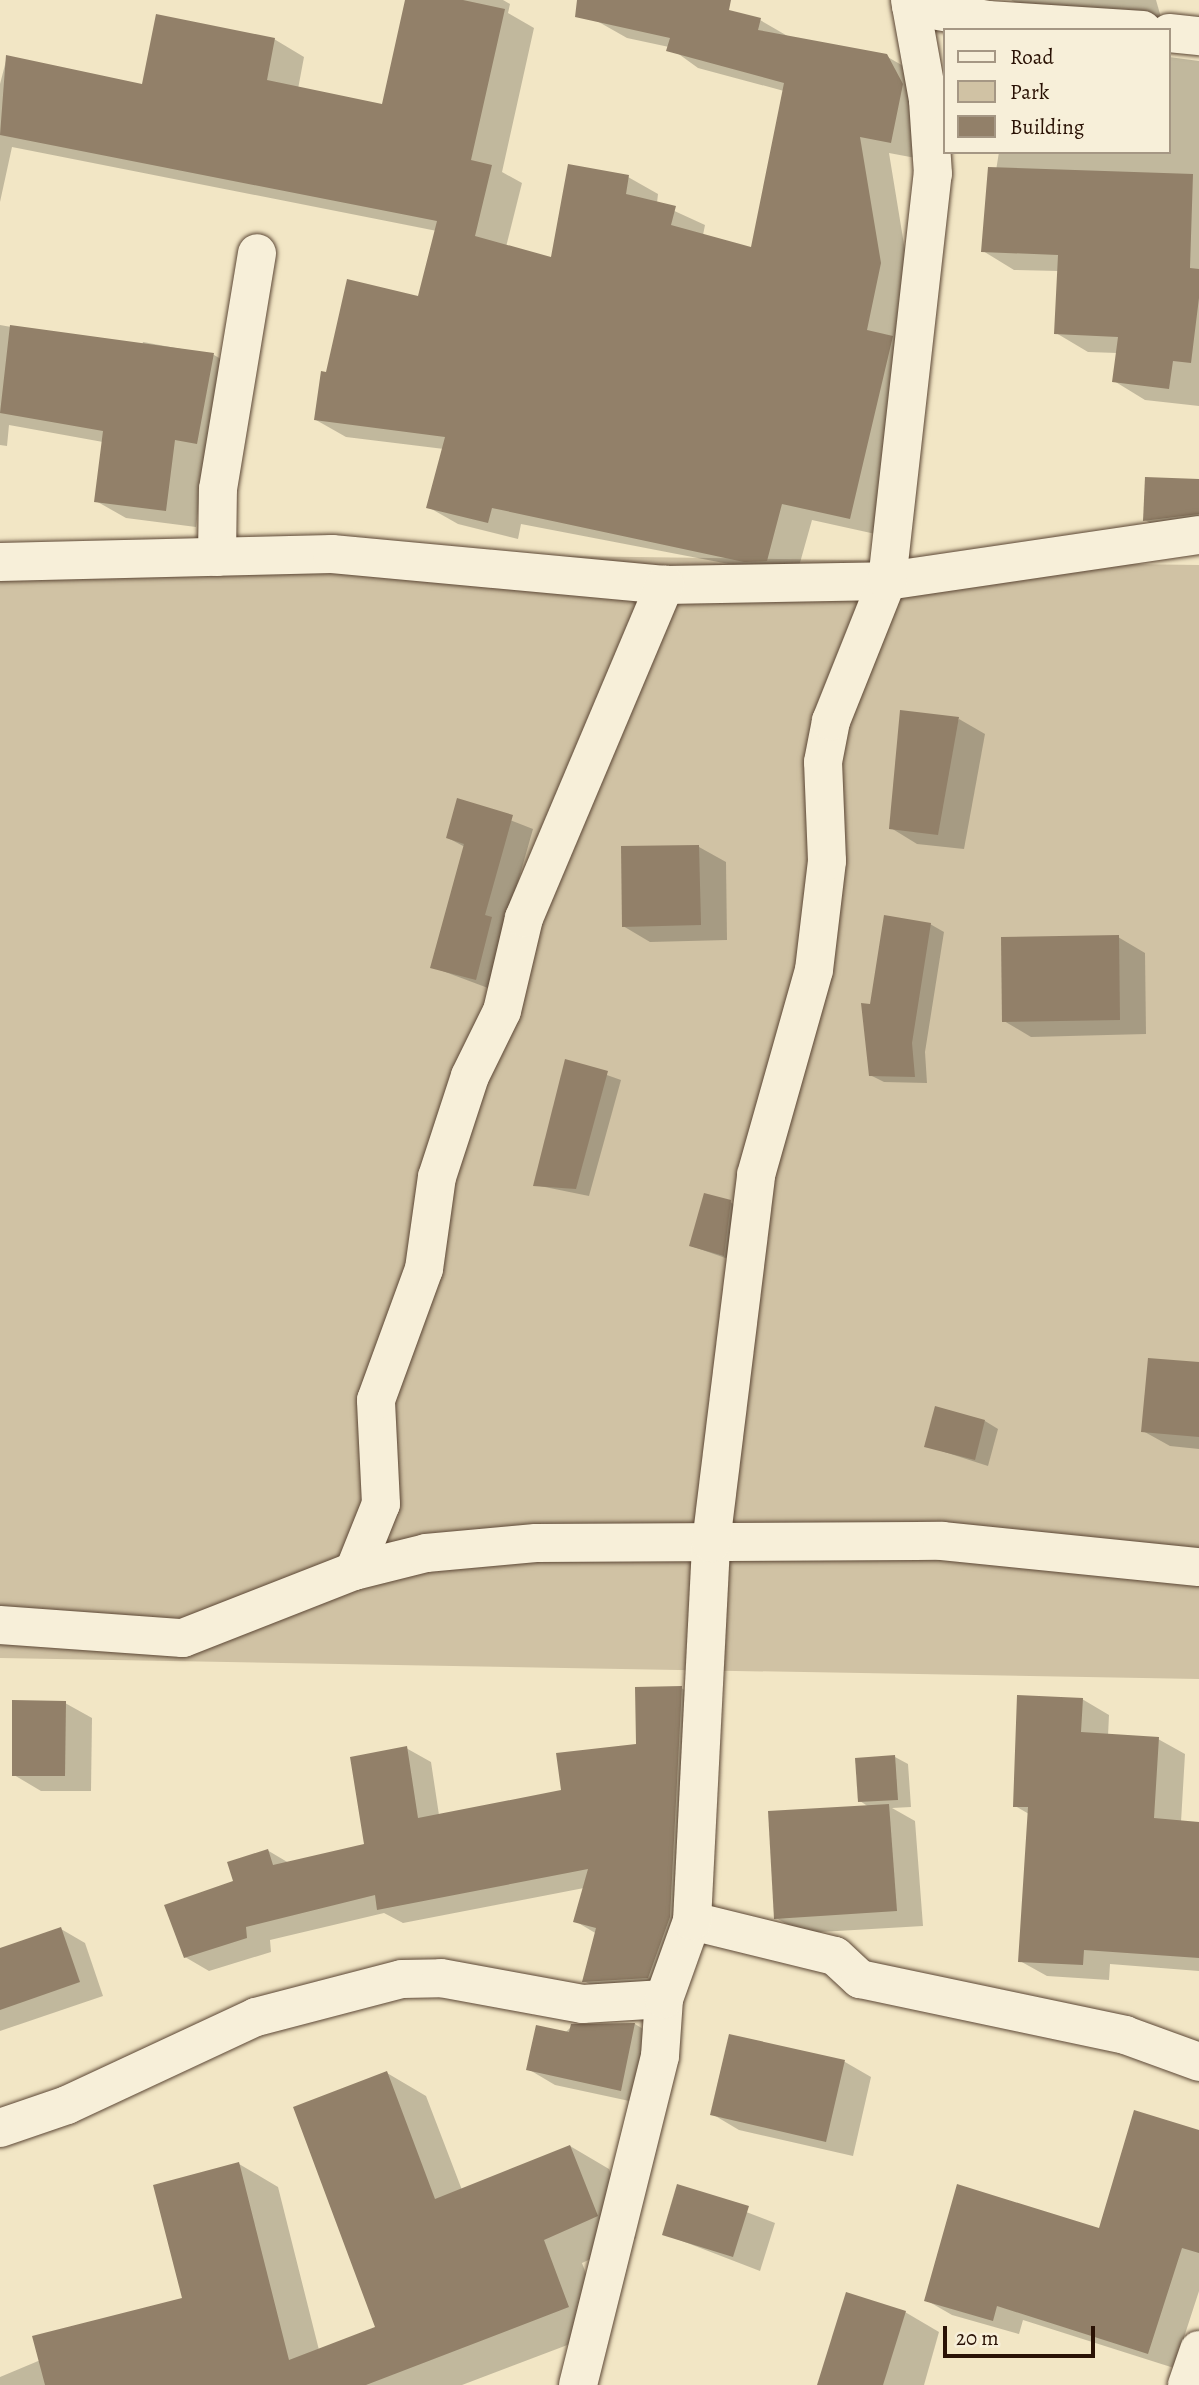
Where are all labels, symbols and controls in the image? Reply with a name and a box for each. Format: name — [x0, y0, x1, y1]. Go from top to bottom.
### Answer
legend — [944, 28, 1171, 154]
text: Road — [1010, 43, 1054, 71]
text: Park — [1010, 78, 1049, 106]
text: Building — [1010, 113, 1084, 141]
scale bar — [947, 2312, 1099, 2356]
text: 20 m — [956, 2324, 999, 2352]

